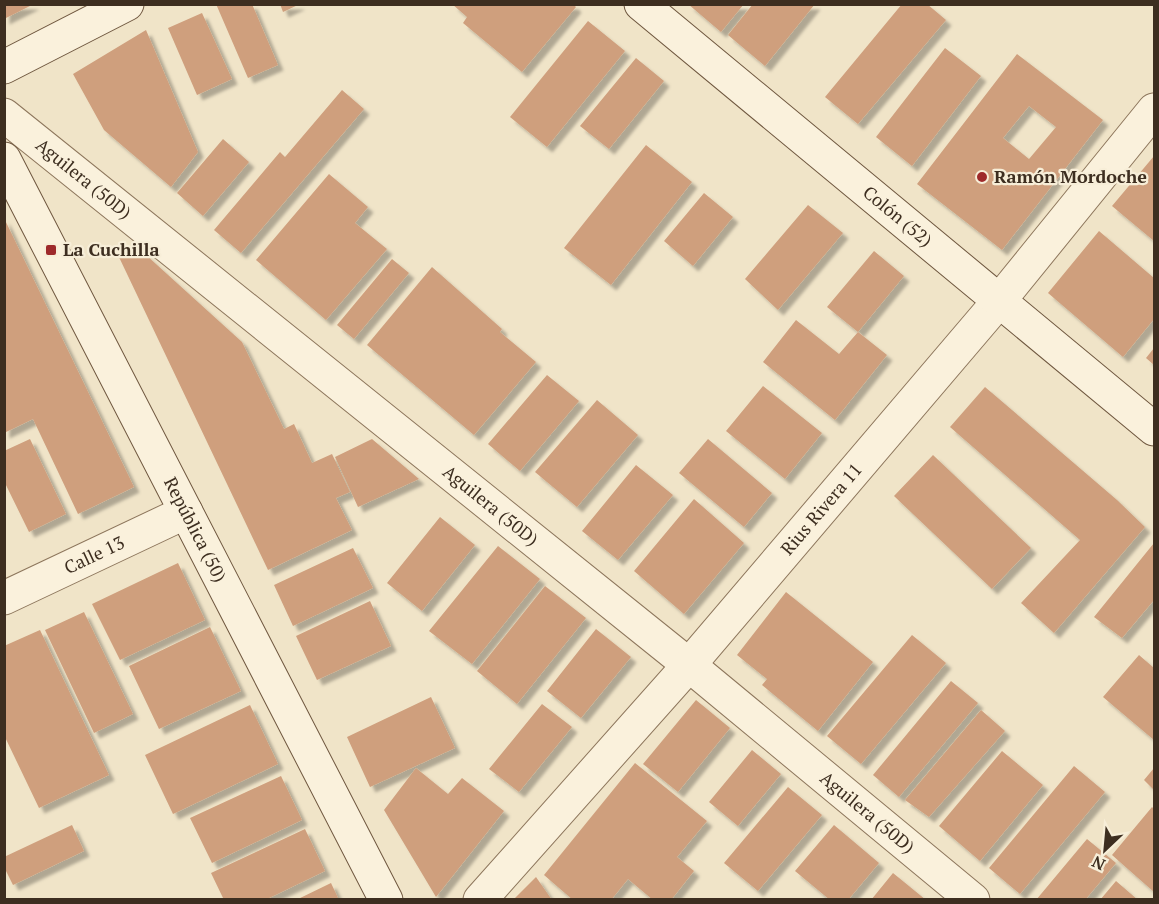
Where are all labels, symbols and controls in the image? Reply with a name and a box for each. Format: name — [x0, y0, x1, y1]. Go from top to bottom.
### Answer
street label: Aguilera (50D) — [31, 132, 137, 224]
place label: Ramón Mordoche — [994, 164, 1147, 188]
marker: Ramón Mordoche — [975, 170, 989, 184]
street label: Colón (52) — [858, 180, 938, 251]
place label: La Cuchilla — [63, 237, 160, 261]
marker: La Cuchilla — [44, 243, 58, 257]
street label: Rius Rivera 11 — [775, 458, 867, 560]
street label: Aguilera (50D) — [438, 459, 544, 551]
street label: República (50) — [159, 473, 233, 586]
street label: Calle 13 — [60, 530, 128, 579]
street label: Aguilera (50D) — [816, 766, 920, 858]
north arrow — [1075, 820, 1135, 880]
text: N — [1088, 851, 1109, 876]

